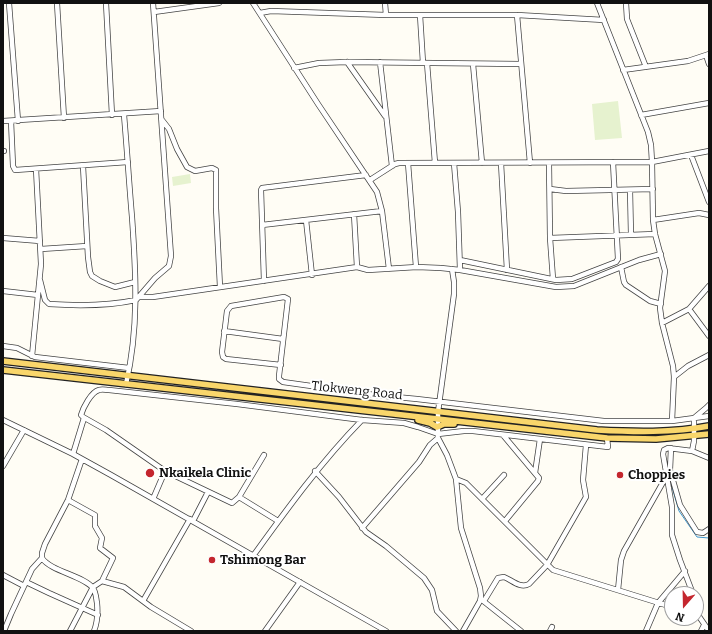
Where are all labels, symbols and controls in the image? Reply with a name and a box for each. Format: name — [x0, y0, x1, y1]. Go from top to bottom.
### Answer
street label: Tlokweng Road — [311, 378, 403, 404]
place label: Nkaikela Clinic — [159, 465, 251, 481]
marker: Nkaikela Clinic — [144, 467, 156, 479]
place label: Choppies — [628, 467, 685, 483]
marker: Choppies — [615, 470, 625, 480]
place label: Tshimong Bar — [220, 552, 306, 568]
marker: Tshimong Bar — [207, 555, 217, 565]
north arrow — [664, 586, 704, 626]
text: N — [674, 609, 686, 624]

